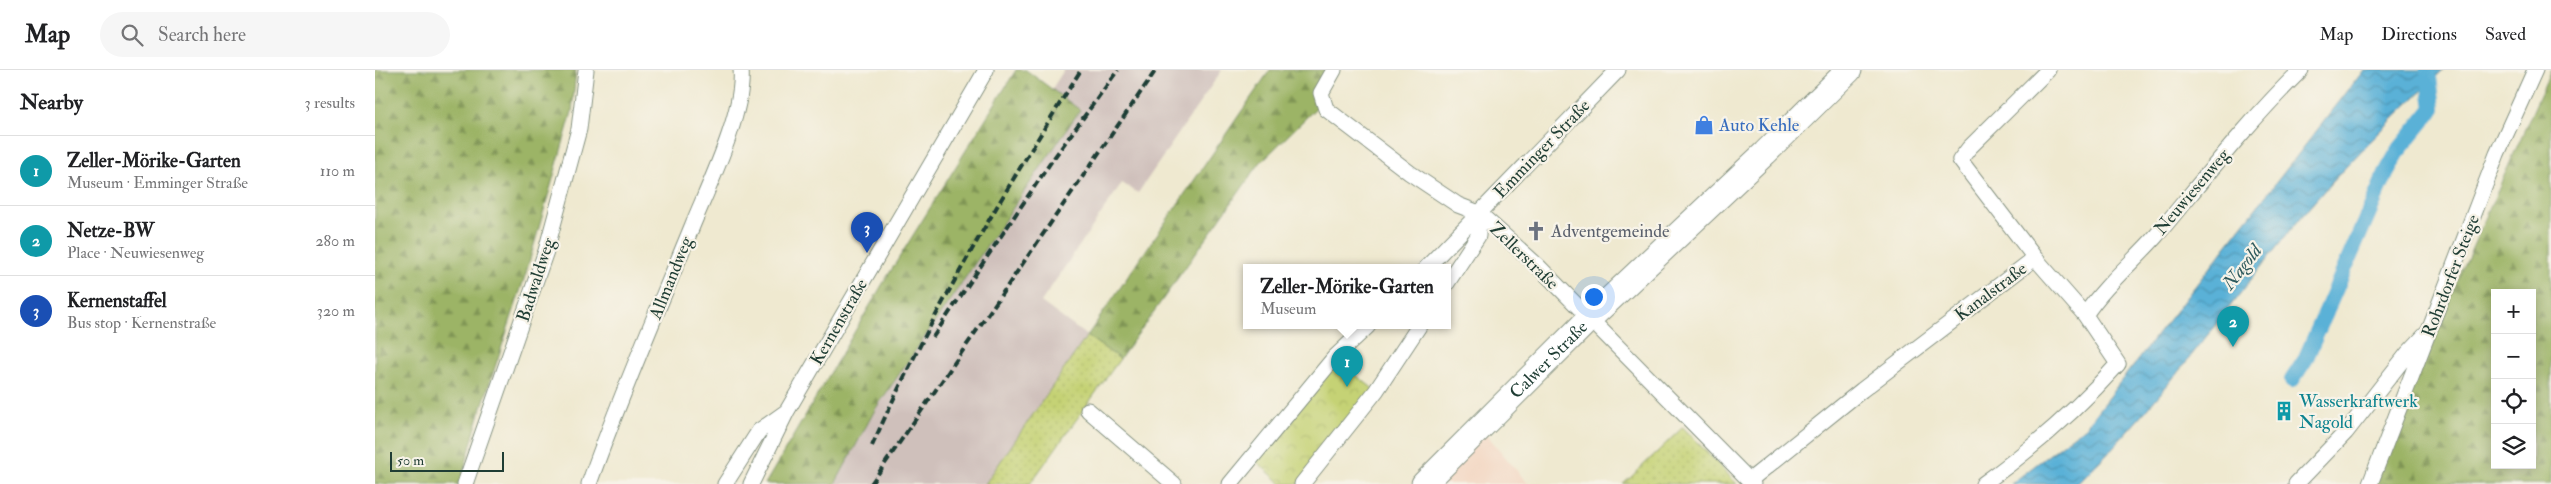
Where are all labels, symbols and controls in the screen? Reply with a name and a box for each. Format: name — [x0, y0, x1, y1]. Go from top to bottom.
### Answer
search box — [100, 12, 450, 57]
text: Map — [25, 19, 70, 50]
icon: search — [118, 21, 146, 49]
text: Search here — [158, 23, 246, 47]
text: Map — [2320, 23, 2353, 46]
text: Directions — [2381, 23, 2457, 46]
text: Saved — [2485, 23, 2526, 46]
text: Nearby — [20, 89, 83, 116]
text: 3 results — [304, 93, 355, 113]
street label: Emminger Straße — [1489, 94, 1595, 203]
shop icon: Auto Kehle — [1693, 114, 1715, 136]
place label: Auto Kehle — [1718, 114, 1800, 137]
street label: Neuwiesenweg — [2149, 143, 2236, 240]
text: Zeller-Mörike-Garten — [67, 149, 241, 173]
text: 1 — [33, 161, 39, 181]
text: 110 m — [320, 161, 355, 181]
text: Museum · Emminger Straße — [67, 173, 248, 193]
street label: Rohrdorfer Steige — [2417, 211, 2485, 341]
pin: 3 — [851, 212, 883, 253]
street label: Zellerstraße — [1484, 217, 1564, 295]
text: Netze-BW — [67, 219, 154, 243]
church icon: Adventgemeinde — [1525, 220, 1547, 242]
place label: Adventgemeinde — [1550, 220, 1670, 243]
text: 2 — [32, 231, 40, 251]
text: 280 m — [315, 231, 355, 251]
street label: Allmandweg — [644, 232, 698, 324]
street label: Badwaldweg — [512, 234, 561, 325]
water label: Nagold — [2216, 239, 2268, 295]
text: Place · Neuwiesenweg — [67, 243, 204, 263]
street label: Kanalstraße — [1950, 257, 2032, 327]
popup — [1243, 264, 1451, 329]
street label: Kernenstraße — [805, 274, 873, 369]
text: Zeller-Mörike-Garten — [1260, 275, 1434, 299]
your location — [1581, 284, 1607, 310]
text: Kernenstaffel — [67, 289, 167, 313]
map controls — [2491, 289, 2536, 469]
button: + — [2491, 289, 2536, 334]
text: Museum — [1260, 299, 1317, 319]
text: 3 — [33, 301, 39, 321]
text: 320 m — [317, 301, 355, 321]
pin: 2 — [2217, 306, 2249, 347]
text: Bus stop · Kernenstraße — [67, 313, 216, 333]
street label: Calwer Straße — [1505, 315, 1593, 403]
button: − — [2491, 334, 2536, 379]
pin: 1 — [1331, 346, 1363, 387]
button: locate — [2491, 379, 2536, 424]
place label: Wasserkraftwerk Nagold — [2298, 390, 2418, 434]
building icon: Wasserkraftwerk Nagold — [2273, 400, 2295, 422]
button: layers — [2491, 424, 2536, 469]
scale bar — [390, 449, 504, 472]
text: 50 m — [397, 452, 424, 469]

